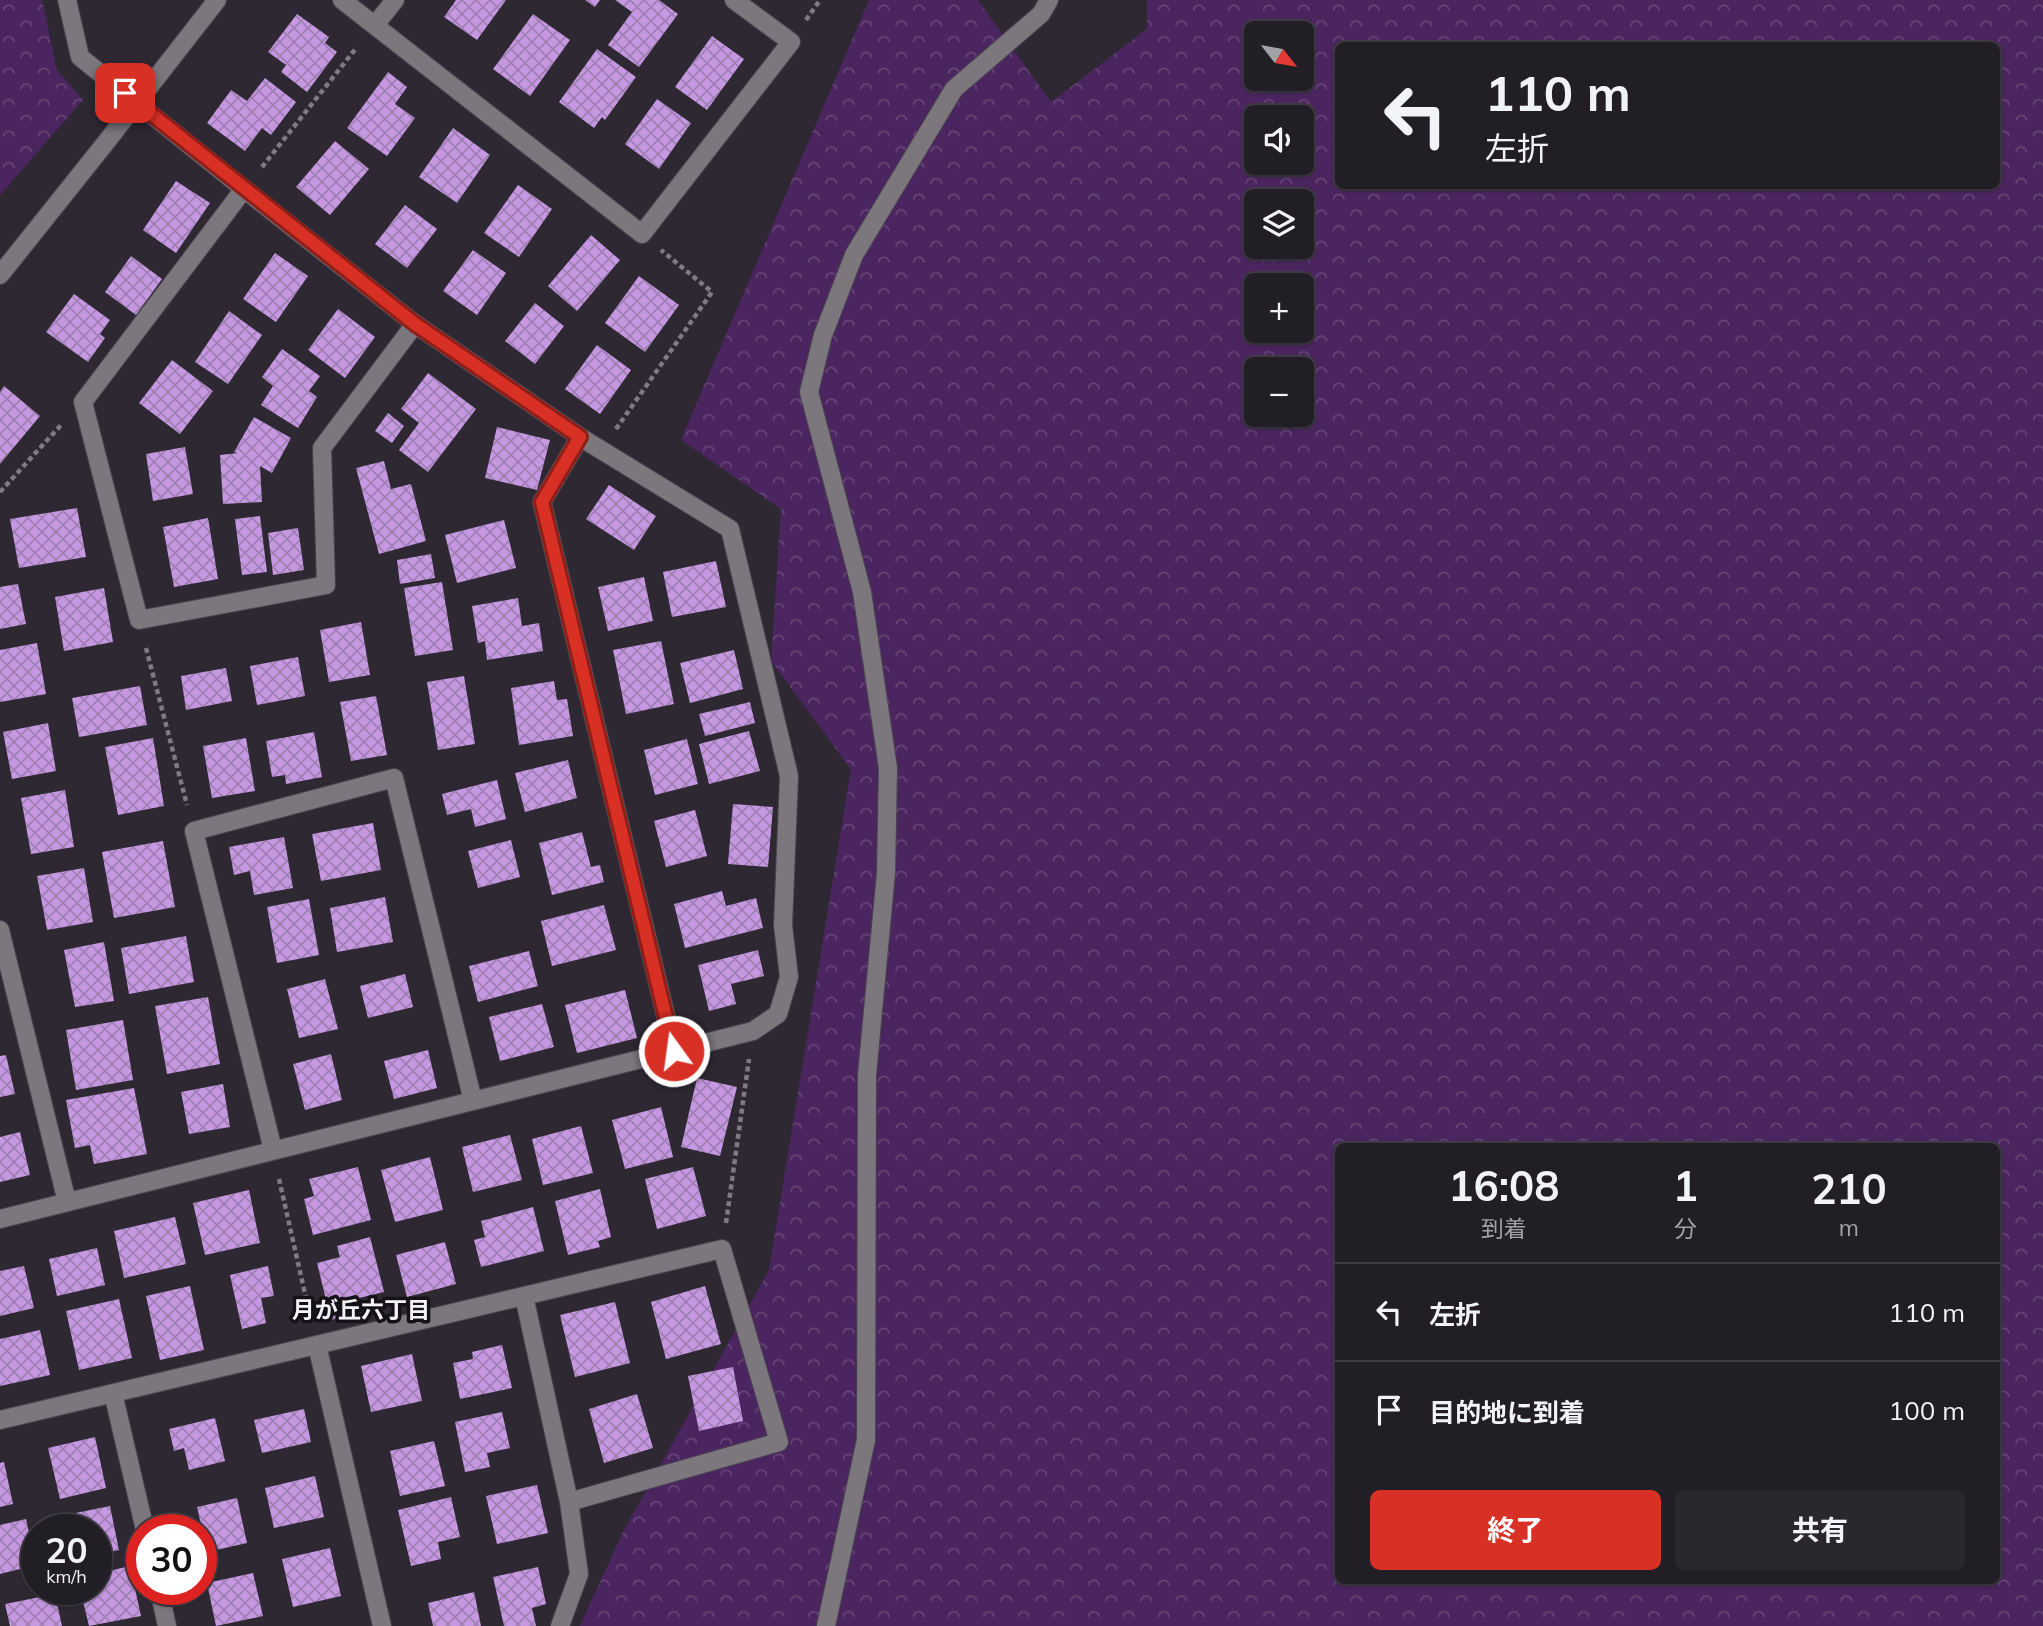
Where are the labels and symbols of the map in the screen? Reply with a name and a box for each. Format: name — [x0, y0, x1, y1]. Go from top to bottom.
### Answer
north arrow — [1244, 21, 1314, 91]
pin — [95, 63, 155, 123]
position arrow — [637, 1014, 711, 1088]
district label: 月が丘六丁目 — [292, 1295, 430, 1324]
speed limit sign: 30 — [126, 1514, 217, 1605]

